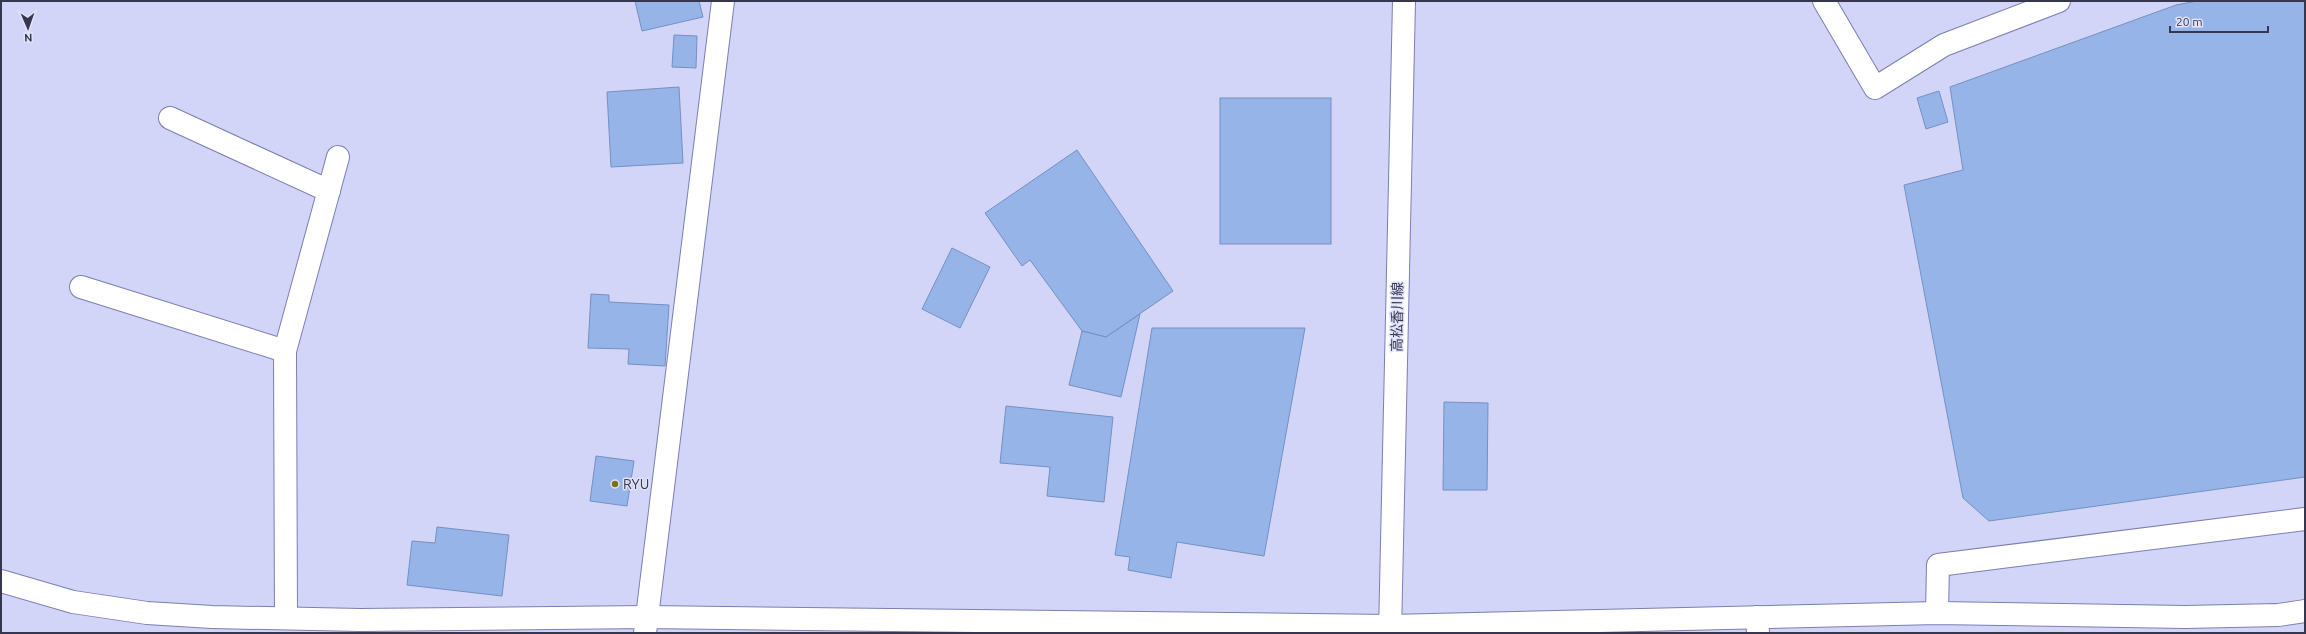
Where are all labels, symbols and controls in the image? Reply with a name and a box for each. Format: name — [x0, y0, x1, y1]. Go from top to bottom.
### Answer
north arrow — [8, 8, 48, 48]
scale bar — [2170, 8, 2268, 34]
text: 20 m — [2176, 15, 2203, 28]
text: N — [24, 32, 33, 44]
street label: 高松香川線 — [1388, 282, 1406, 352]
place label: RYU — [623, 476, 649, 492]
marker: RYU — [610, 479, 620, 489]

